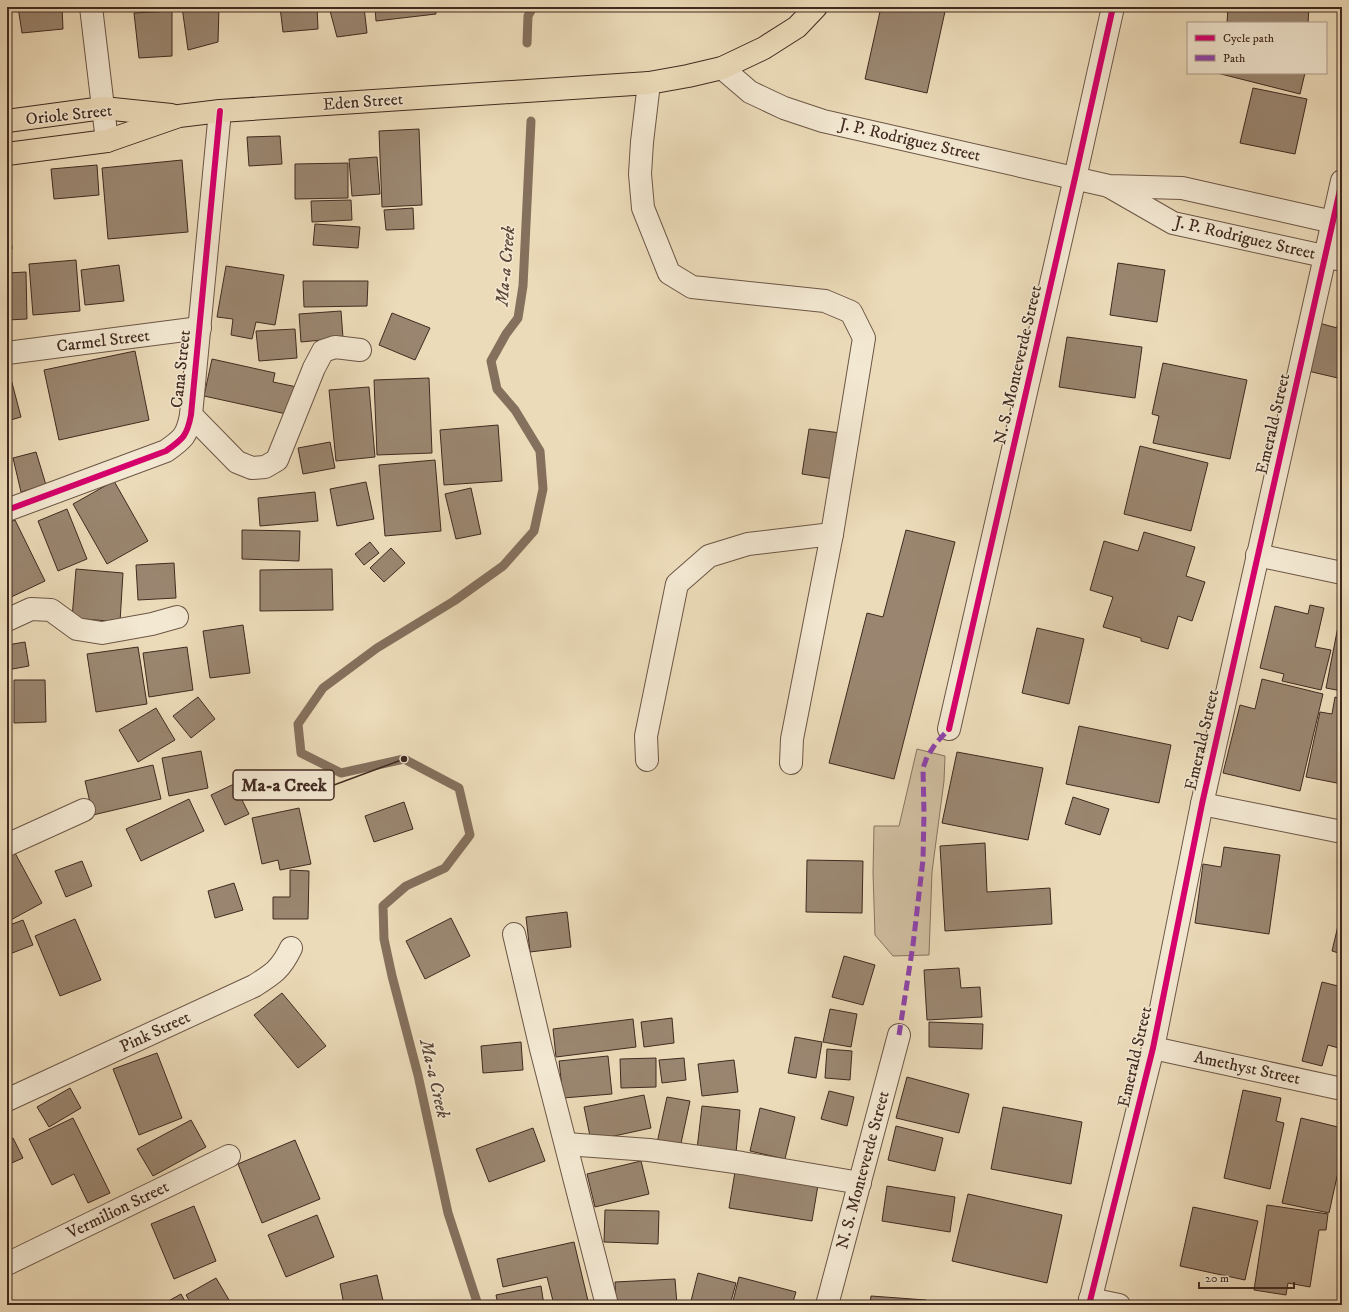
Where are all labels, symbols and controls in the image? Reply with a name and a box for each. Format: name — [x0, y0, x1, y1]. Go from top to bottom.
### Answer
legend — [1187, 22, 1327, 74]
text: Cycle path — [1223, 31, 1275, 46]
text: Path — [1223, 51, 1246, 66]
street label: Eden Street — [322, 88, 404, 116]
street label: Oriole Street — [25, 99, 114, 130]
street label: J. P. Rodriguez Street — [835, 113, 983, 167]
street label: J. P. Rodriguez Street — [1170, 211, 1318, 265]
water label: Ma-a Creek — [491, 225, 520, 309]
street label: N. S. Monteverde Street — [989, 283, 1047, 447]
street label: Carmel Street — [55, 324, 151, 358]
street label: Cana Street — [166, 328, 196, 409]
street label: Emerald Street — [1251, 371, 1295, 477]
street label: Emerald Street — [1180, 687, 1224, 793]
callout: Ma-a Creek — [233, 770, 334, 800]
text: Ma-a Creek — [241, 775, 328, 797]
street label: Emerald Street — [1113, 1004, 1157, 1110]
street label: Pink Street — [116, 1006, 194, 1058]
water label: Ma-a Creek — [414, 1036, 454, 1121]
street label: Amethyst Street — [1192, 1046, 1303, 1090]
street label: N. S. Monteverde Street — [831, 1088, 895, 1251]
street label: Vermilion Street — [62, 1176, 173, 1245]
scale bar — [1199, 1264, 1294, 1290]
text: 20 m — [1205, 1271, 1229, 1286]

